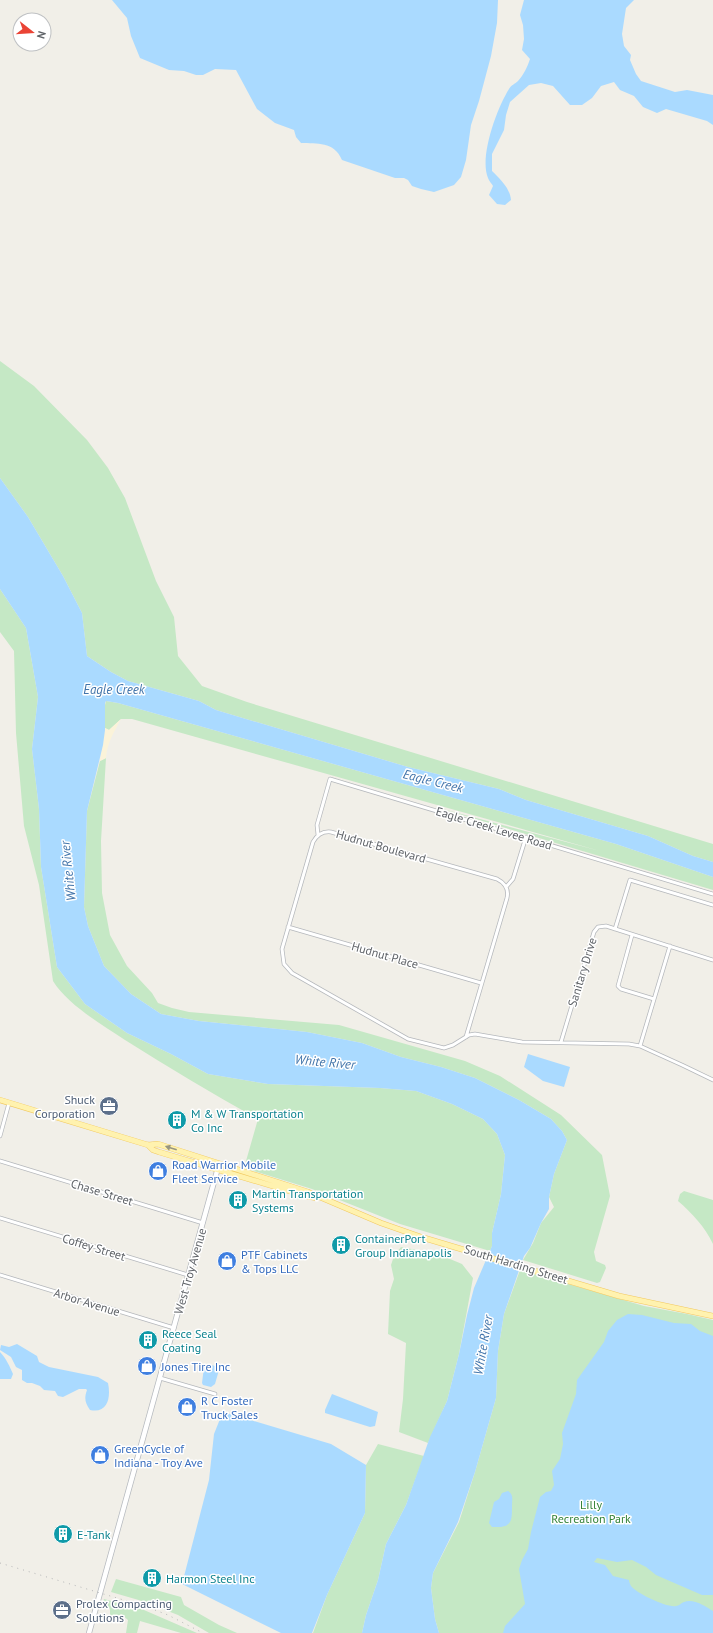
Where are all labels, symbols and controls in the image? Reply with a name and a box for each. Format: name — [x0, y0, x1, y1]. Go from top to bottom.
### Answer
north arrow — [12, 12, 52, 52]
text: N — [34, 29, 49, 40]
water label: Eagle Creek — [83, 681, 146, 698]
water label: Eagle Creek — [401, 765, 466, 797]
street label: Eagle Creek Levee Road — [434, 803, 554, 853]
street label: Hudnut Boulevard — [334, 826, 428, 866]
water label: White River — [56, 839, 80, 902]
street label: Sanitary Drive — [564, 936, 600, 1008]
street label: Hudnut Place — [350, 938, 420, 972]
water label: White River — [294, 1051, 357, 1073]
place label: Shuck Corporation — [35, 1092, 95, 1121]
office icon: Shuck Corporation — [98, 1095, 120, 1117]
place label: M & W Transportation Co Inc — [191, 1106, 304, 1135]
building icon: M & W Transportation Co Inc — [166, 1109, 188, 1131]
one-way arrow — [164, 1145, 176, 1151]
place label: Road Warrior Mobile Fleet Service — [172, 1157, 276, 1186]
shop icon: Road Warrior Mobile Fleet Service — [147, 1160, 169, 1182]
street label: Chase Street — [69, 1175, 135, 1209]
place label: Martin Transportation Systems — [252, 1186, 363, 1215]
building icon: Martin Transportation Systems — [227, 1189, 249, 1211]
street label: West Troy Avenue — [171, 1226, 209, 1316]
street label: Coffey Street — [61, 1230, 127, 1264]
place label: ContainerPort Group Indianapolis — [355, 1231, 452, 1260]
building icon: ContainerPort Group Indianapolis — [330, 1234, 352, 1256]
street label: South Harding Street — [462, 1241, 570, 1287]
place label: PTF Cabinets & Tops LLC — [241, 1247, 308, 1276]
shop icon: PTF Cabinets & Tops LLC — [216, 1250, 238, 1272]
street label: Arbor Avenue — [52, 1285, 122, 1319]
water label: White River — [469, 1313, 497, 1376]
place label: Reece Seal Coating — [162, 1326, 217, 1355]
building icon: Reece Seal Coating — [137, 1329, 159, 1351]
shop icon: Jones Tire Inc — [136, 1355, 158, 1377]
place label: Jones Tire Inc — [160, 1359, 231, 1374]
place label: R C Foster Truck Sales — [201, 1393, 258, 1422]
shop icon: R C Foster Truck Sales — [176, 1396, 198, 1418]
place label: GreenCycle of Indiana - Troy Ave — [114, 1441, 203, 1470]
shop icon: GreenCycle of Indiana - Troy Ave — [89, 1444, 111, 1466]
park label: Lilly Recreation Park — [551, 1497, 631, 1526]
building icon: E-Tank — [52, 1523, 74, 1545]
place label: E-Tank — [77, 1527, 111, 1542]
building icon: Harmon Steel Inc — [141, 1567, 163, 1589]
place label: Harmon Steel Inc — [166, 1571, 255, 1586]
place label: Prolex Compacting Solutions — [76, 1596, 172, 1625]
office icon: Prolex Compacting Solutions — [51, 1599, 73, 1621]

